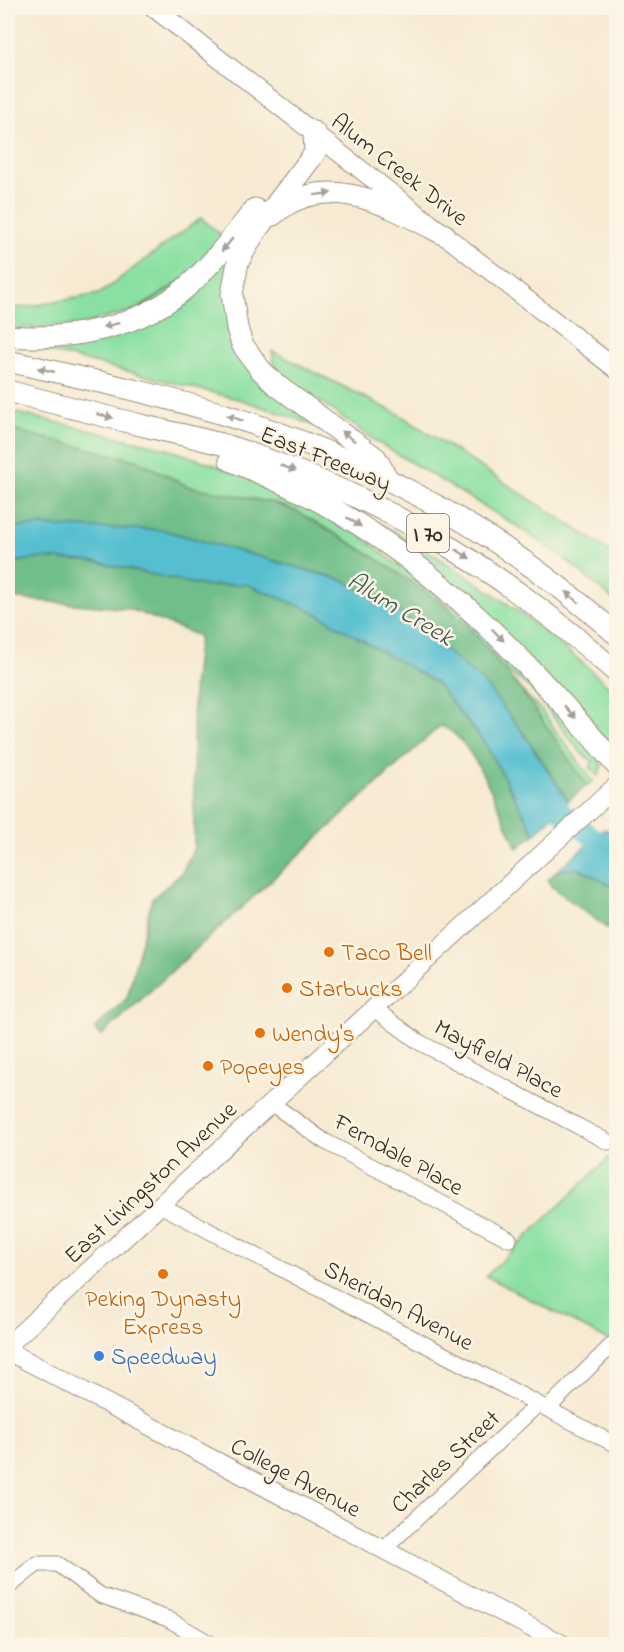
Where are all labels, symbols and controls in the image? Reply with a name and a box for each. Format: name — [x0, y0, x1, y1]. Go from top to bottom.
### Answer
street label: Alum Creek Drive — [322, 106, 475, 236]
one-way arrow — [313, 190, 332, 199]
one-way arrow — [221, 237, 233, 252]
one-way arrow — [102, 321, 121, 331]
one-way arrow — [37, 364, 55, 374]
one-way arrow — [96, 411, 114, 421]
one-way arrow — [226, 413, 244, 422]
street label: East Freeway — [254, 418, 396, 503]
one-way arrow — [340, 430, 355, 442]
one-way arrow — [279, 463, 297, 473]
road number: I 70 — [407, 514, 449, 552]
one-way arrow — [346, 517, 362, 528]
one-way arrow — [454, 548, 471, 559]
water label: Alum Creek — [339, 564, 462, 658]
one-way arrow — [564, 591, 579, 603]
one-way arrow — [490, 628, 504, 642]
one-way arrow — [563, 704, 576, 719]
place label: Taco Bell — [341, 937, 432, 972]
marker: Taco Bell — [322, 945, 336, 959]
place label: Starbucks — [299, 973, 403, 1008]
marker: Starbucks — [280, 981, 294, 995]
street label: Mayfield Place — [427, 1012, 569, 1110]
place label: Wendy's — [272, 1018, 355, 1054]
marker: Wendy's — [253, 1026, 267, 1040]
place label: Popeyes — [220, 1051, 305, 1087]
marker: Popeyes — [201, 1059, 215, 1073]
street label: East Livingston Avenue — [57, 1094, 246, 1274]
street label: Ferndale Place — [326, 1106, 469, 1206]
street label: Sheridan Avenue — [317, 1253, 479, 1362]
marker: Peking Dynasty Express — [156, 1267, 170, 1281]
place label: Peking Dynasty Express — [85, 1283, 241, 1346]
place label: Speedway — [111, 1341, 217, 1377]
marker: Speedway — [92, 1349, 106, 1363]
street label: Charles Street — [384, 1403, 509, 1523]
street label: College Avenue — [223, 1430, 366, 1528]

